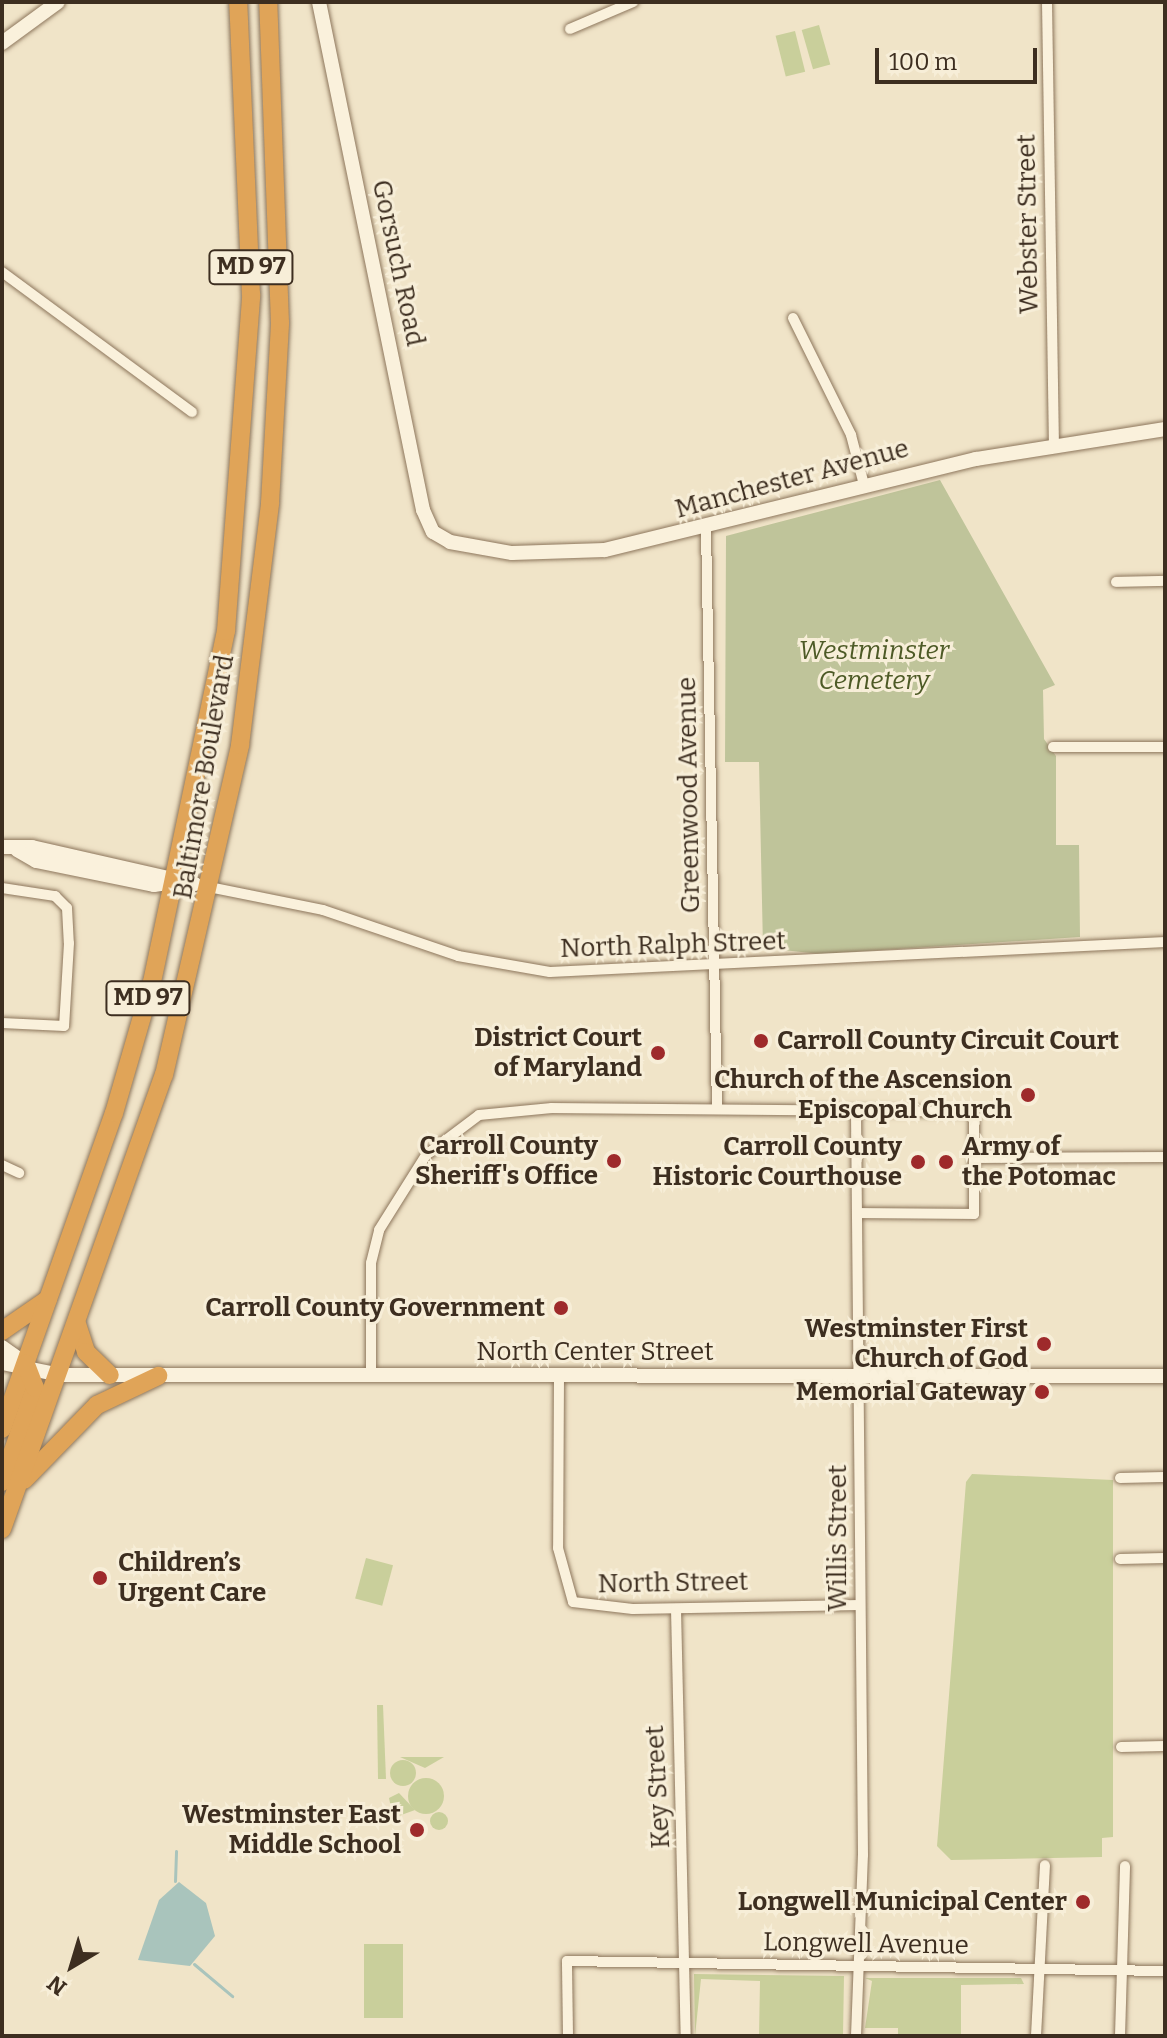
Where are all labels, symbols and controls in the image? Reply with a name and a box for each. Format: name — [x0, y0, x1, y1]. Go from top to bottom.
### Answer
scale bar — [879, 32, 1041, 82]
text: 100 m — [889, 48, 957, 76]
street label: Webster Street — [1011, 134, 1045, 314]
street label: Gorsuch Road — [365, 177, 431, 349]
road number: MD 97 — [207, 247, 295, 287]
street label: Manchester Avenue — [672, 433, 912, 525]
park label: Westminster Cemetery — [799, 635, 949, 696]
street label: Baltimore Boulevard — [167, 652, 241, 902]
street label: Greenwood Avenue — [671, 676, 707, 914]
street label: North Ralph Street — [560, 925, 786, 965]
road number: MD 97 — [104, 978, 192, 1018]
place label: District Court of Maryland — [474, 1022, 642, 1084]
place label: Carroll County Circuit Court — [777, 1025, 1119, 1057]
marker: Carroll County Circuit Court — [752, 1032, 770, 1050]
marker: District Court of Maryland — [649, 1044, 667, 1062]
place label: Church of the Ascension Episcopal Church — [714, 1064, 1012, 1126]
marker: Church of the Ascension Episcopal Church — [1019, 1086, 1037, 1104]
place label: Carroll County Sheriff's Office — [415, 1130, 598, 1192]
place label: Carroll County Historic Courthouse — [653, 1131, 902, 1192]
place label: Army of the Potomac — [962, 1131, 1116, 1192]
marker: Carroll County Sheriff's Office — [605, 1152, 623, 1170]
marker: Carroll County Historic Courthouse — [909, 1153, 927, 1171]
marker: Army of the Potomac — [937, 1153, 955, 1171]
place label: Carroll County Government — [205, 1292, 545, 1324]
marker: Carroll County Government — [552, 1299, 570, 1317]
place label: Westminster First Church of God — [805, 1313, 1028, 1374]
marker: Westminster First Church of God — [1035, 1335, 1053, 1353]
street label: North Center Street — [476, 1336, 714, 1368]
place label: Memorial Gateway — [796, 1376, 1026, 1408]
marker: Memorial Gateway — [1033, 1383, 1051, 1401]
street label: Willis Street — [822, 1465, 854, 1611]
place label: Children’s Urgent Care — [118, 1547, 266, 1608]
street label: North Street — [597, 1566, 749, 1600]
marker: Children’s Urgent Care — [89, 1567, 111, 1589]
street label: Key Street — [639, 1725, 677, 1849]
place label: Westminster East Middle School — [182, 1799, 401, 1860]
marker: Westminster East Middle School — [408, 1821, 426, 1839]
place label: Longwell Municipal Center — [738, 1886, 1067, 1918]
marker: Longwell Municipal Center — [1074, 1893, 1092, 1911]
north arrow — [32, 1926, 112, 2006]
street label: Longwell Avenue — [763, 1927, 969, 1961]
text: N — [42, 1969, 72, 2001]

